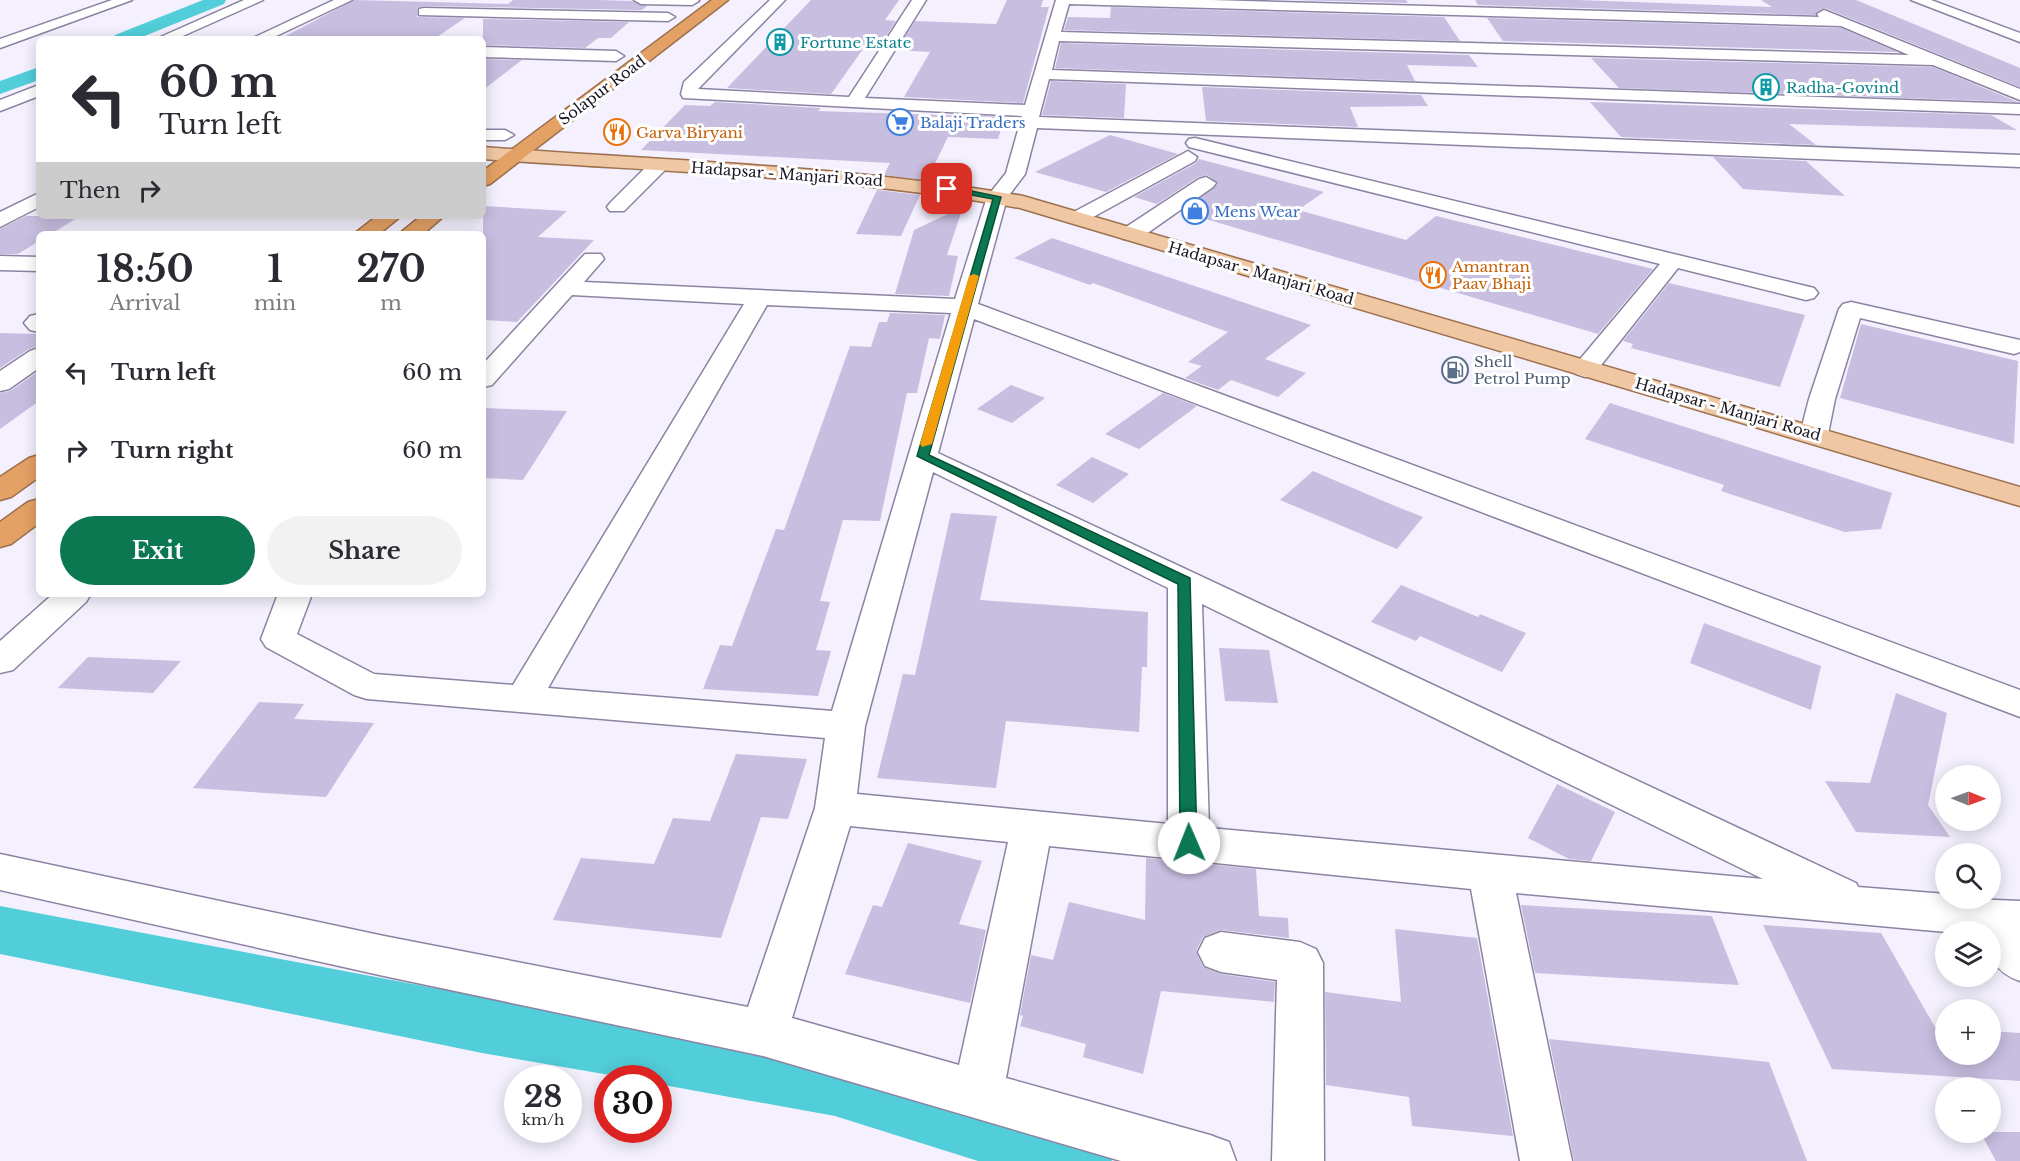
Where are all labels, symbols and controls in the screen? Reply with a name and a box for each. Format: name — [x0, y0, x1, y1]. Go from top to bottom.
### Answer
building icon: Fortune Estate — [765, 27, 795, 57]
place label: Fortune Estate — [800, 33, 911, 52]
street label: Solapur Road — [555, 51, 649, 129]
text: 60 m — [159, 56, 277, 108]
icon: left — [60, 60, 138, 138]
building icon: Radha-Govind — [1751, 72, 1781, 102]
place label: Radha-Govind — [1786, 78, 1899, 97]
supermarket icon: Balaji Traders — [885, 107, 915, 137]
text: Turn left — [159, 108, 282, 141]
place label: Balaji Traders — [920, 113, 1026, 132]
restaurant icon: Garva Biryani — [602, 117, 632, 147]
place label: Garva Biryani — [636, 123, 743, 142]
street label: Hadapsar - Manjari Road — [690, 158, 884, 190]
pin — [921, 163, 972, 214]
icon: arrive — [930, 172, 963, 205]
icon: right — [133, 174, 166, 207]
text: Then — [60, 177, 121, 204]
shop icon: Mens Wear — [1180, 196, 1210, 226]
place label: Mens Wear — [1214, 202, 1301, 221]
street label: Hadapsar - Manjari Road — [1166, 237, 1356, 309]
text: 18:50 — [96, 247, 194, 292]
text: 1 — [267, 247, 283, 292]
text: 270 — [356, 247, 426, 292]
place label: Amantran Paav Bhaji — [1451, 257, 1531, 293]
restaurant icon: Amantran Paav Bhaji — [1418, 260, 1448, 290]
text: Arrival — [110, 291, 180, 315]
text: min — [254, 291, 296, 315]
text: m — [380, 291, 402, 315]
place label: Shell Petrol Pump — [1474, 352, 1571, 388]
fuel station icon: Shell Petrol Pump — [1440, 355, 1470, 385]
icon: left — [60, 356, 93, 389]
text: Turn left — [111, 359, 216, 386]
text: 60 m — [402, 359, 462, 386]
street label: Hadapsar - Manjari Road — [1633, 373, 1823, 445]
icon: right — [60, 434, 93, 467]
text: Turn right — [111, 437, 233, 464]
text: 60 m — [402, 437, 462, 464]
button: Exit — [60, 516, 255, 585]
button: Share — [267, 516, 462, 585]
north arrow — [1935, 765, 2001, 831]
map controls — [1935, 765, 2001, 1143]
position arrow — [1157, 811, 1221, 875]
button: search — [1935, 843, 2001, 909]
button: layers — [1935, 921, 2001, 987]
button: + — [1935, 999, 2001, 1065]
speed limit sign: 30 — [594, 1065, 672, 1143]
button: − — [1935, 1077, 2001, 1143]
text: 28 — [524, 1078, 562, 1115]
text: km/h — [522, 1110, 564, 1129]

